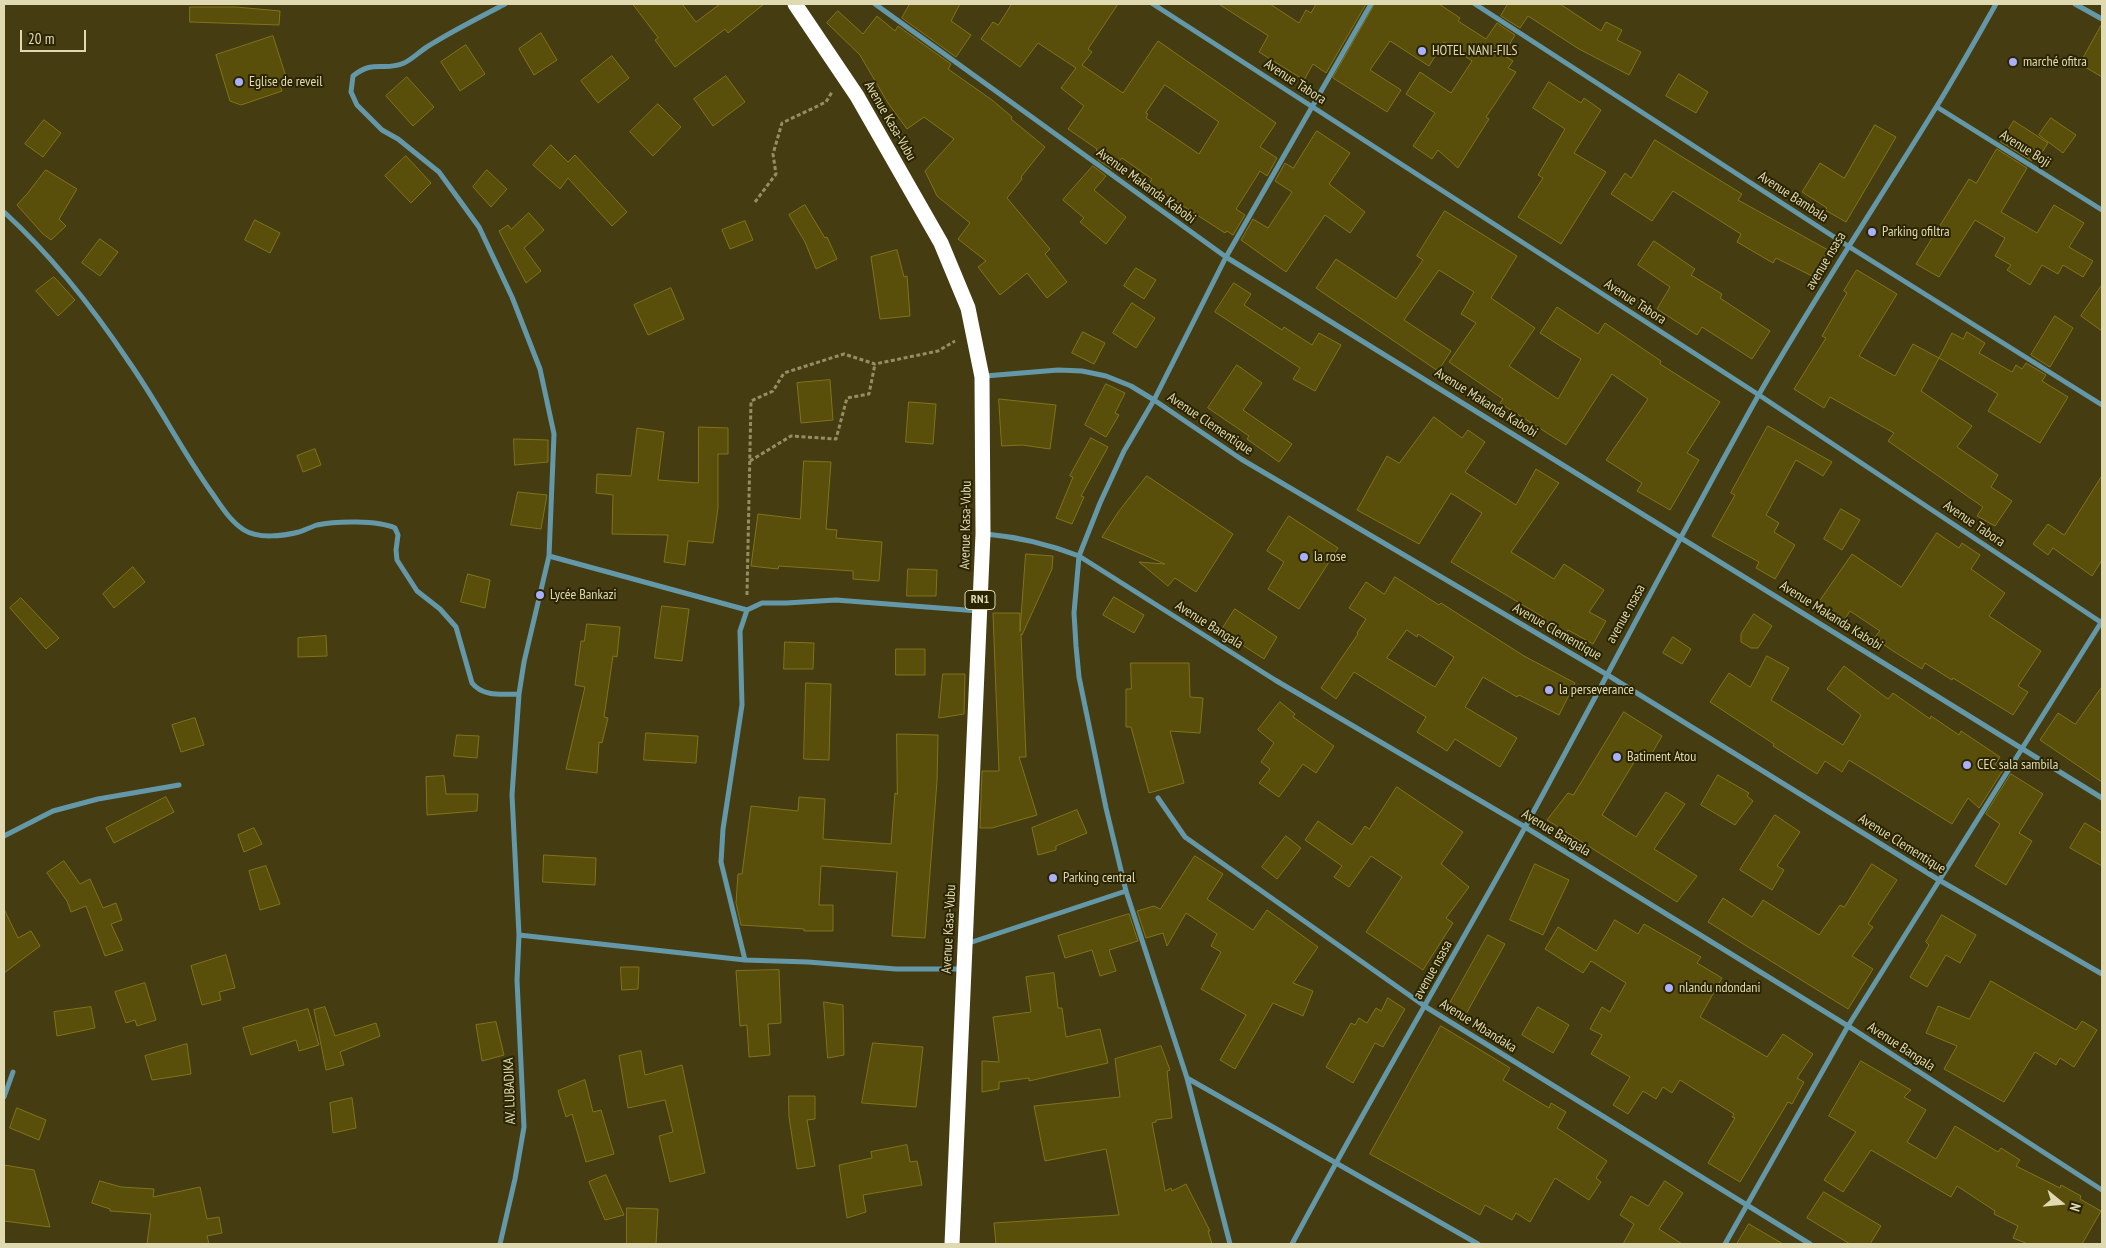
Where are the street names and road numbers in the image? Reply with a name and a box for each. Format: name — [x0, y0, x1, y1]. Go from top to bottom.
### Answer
street label: Avenue Tabora — [1261, 56, 1329, 108]
street label: Avenue Kasa-Vubu — [860, 78, 920, 164]
street label: Avenue Boji — [1996, 127, 2054, 171]
street label: Avenue Makanda Kabobi — [1093, 144, 1199, 228]
street label: Avenue Bambala — [1755, 168, 1831, 226]
street label: avenue nsasa — [1802, 229, 1850, 293]
street label: Avenue Tabora — [1601, 276, 1669, 328]
street label: Avenue Makanda Kabobi — [1431, 365, 1541, 441]
street label: Avenue Clementique — [1164, 389, 1256, 459]
street label: Avenue Kasa-Vubu — [957, 480, 975, 570]
street label: Avenue Tabora — [1940, 497, 2008, 551]
street label: Avenue Makanda Kabobi — [1776, 578, 1886, 654]
street label: avenue nsasa — [1603, 582, 1649, 646]
road number: RN1 — [965, 590, 995, 610]
street label: Avenue Bangala — [1172, 597, 1246, 653]
street label: Avenue Clementique — [1510, 600, 1604, 664]
street label: Avenue Bangala — [1519, 806, 1593, 860]
street label: Avenue Clementique — [1855, 810, 1949, 878]
street label: Avenue Kasa-Vubu — [938, 884, 960, 974]
street label: avenue nsasa — [1410, 938, 1456, 1002]
street label: Avenue Mbandaka — [1436, 996, 1520, 1056]
street label: Avenue Bangala — [1864, 1019, 1938, 1075]
street label: AV. LUBADIKA — [500, 1057, 520, 1125]

